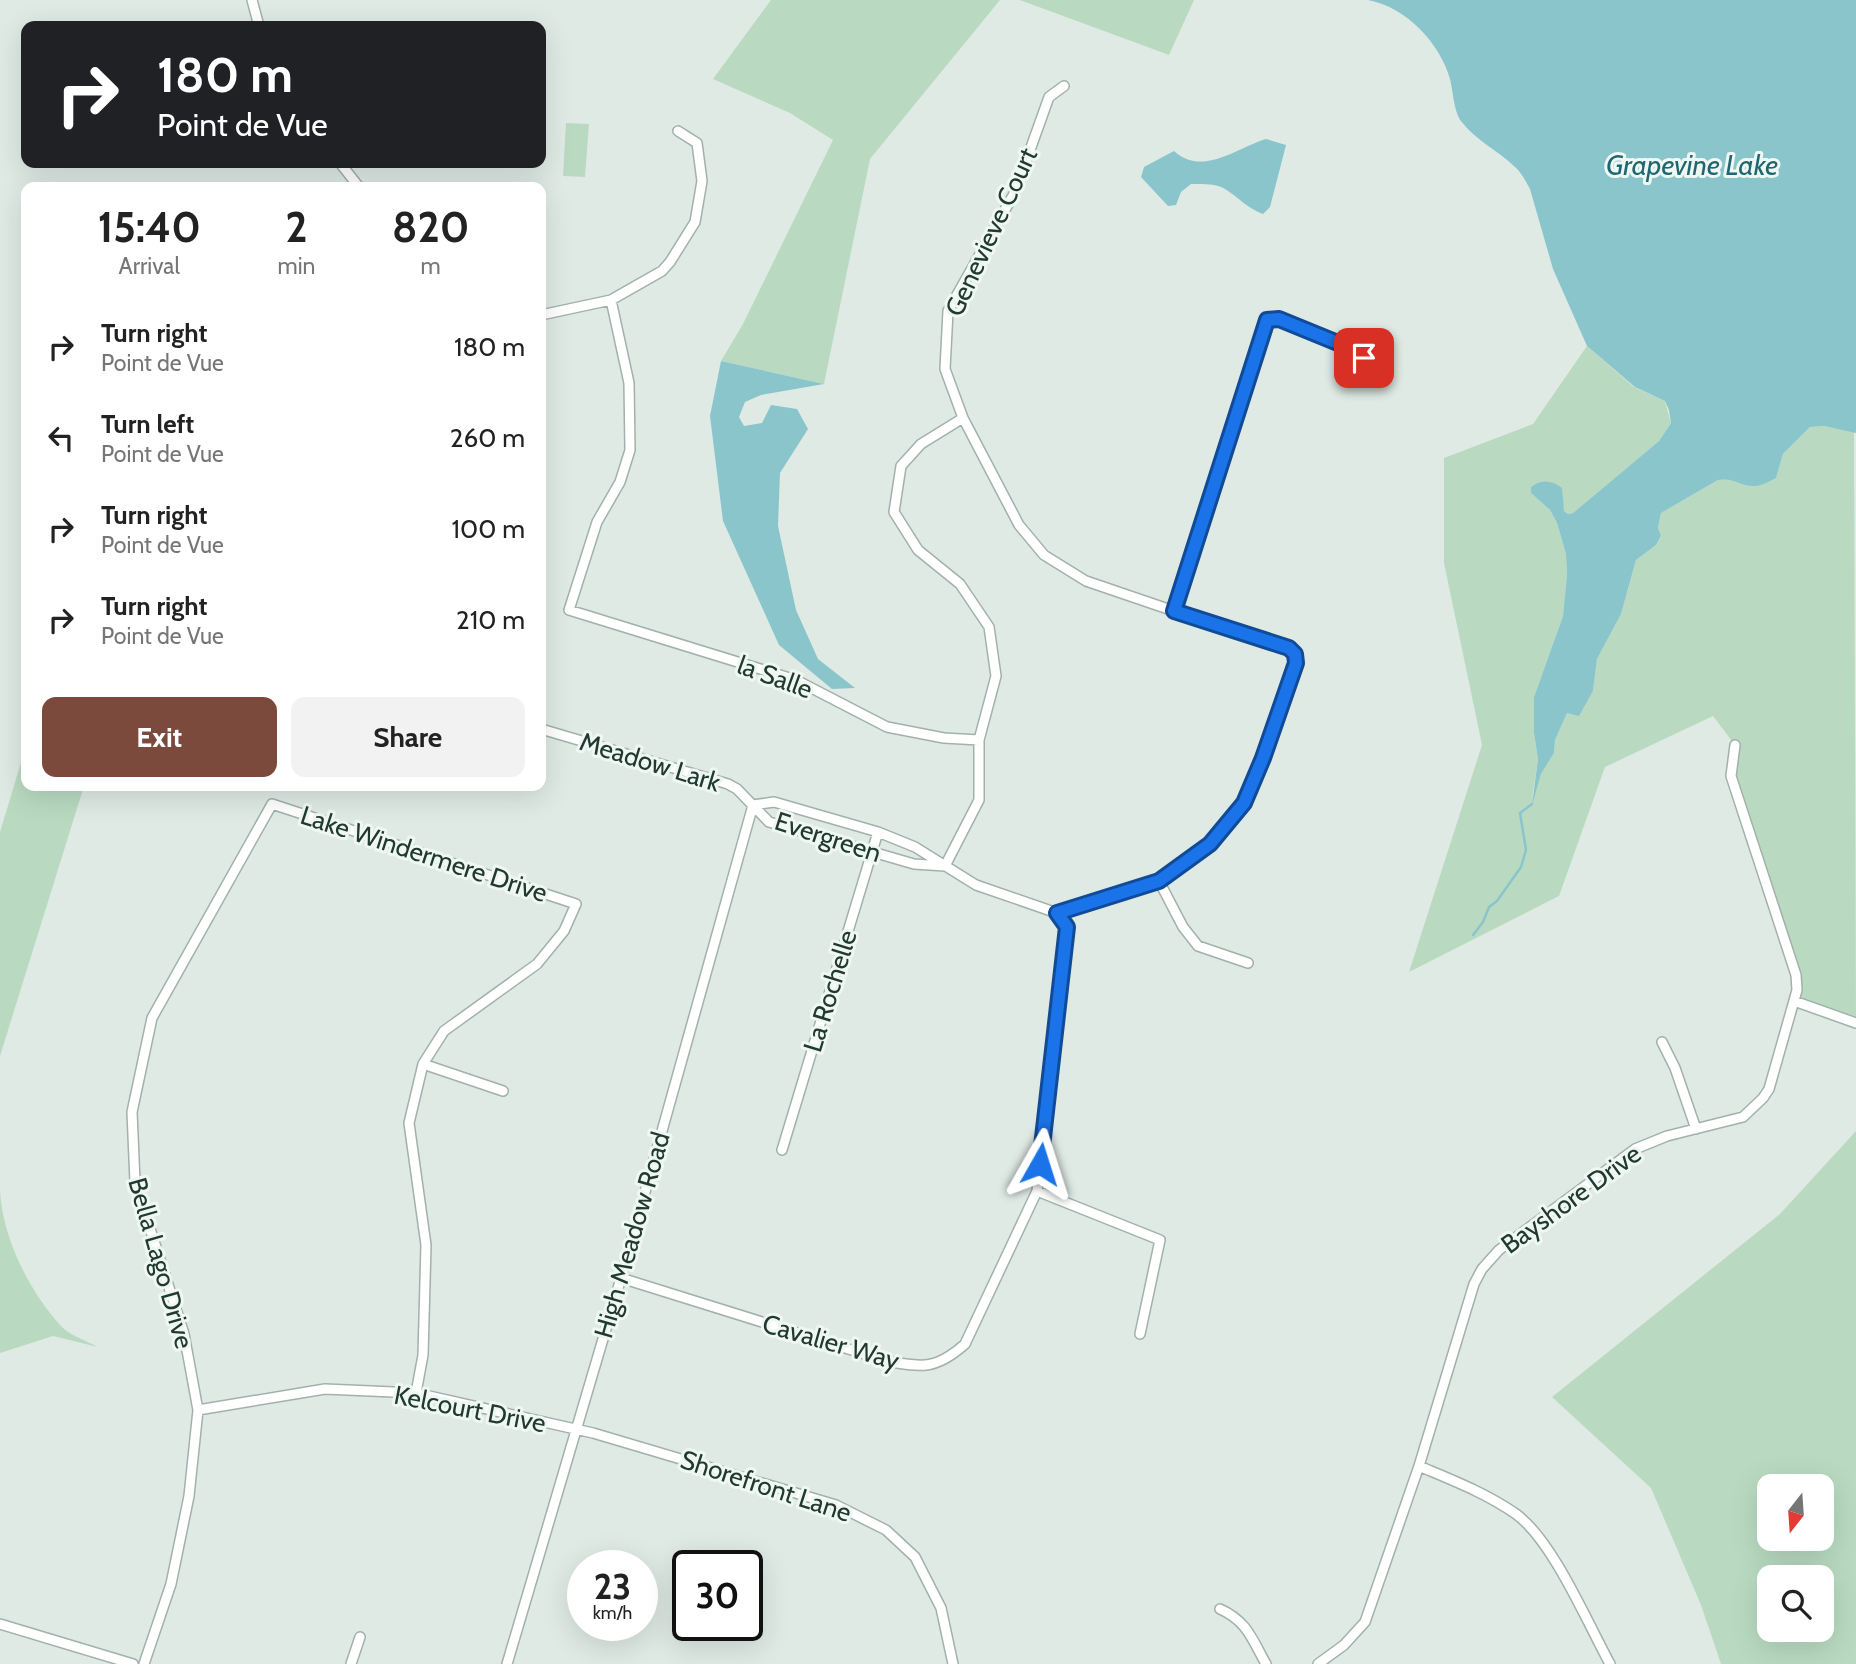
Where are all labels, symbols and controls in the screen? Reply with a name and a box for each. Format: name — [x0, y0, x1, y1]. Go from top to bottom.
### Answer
text: 180 m — [157, 45, 293, 104]
icon: right — [42, 49, 133, 140]
text: Point de Vue — [157, 105, 328, 144]
street label: Genevieve Court — [938, 142, 1044, 321]
water label: Grapevine Lake — [1606, 148, 1778, 182]
text: 15:40 — [98, 201, 201, 253]
text: 2 — [285, 201, 308, 253]
text: 820 — [392, 201, 469, 253]
text: Arrival — [119, 252, 180, 280]
text: min — [277, 252, 315, 280]
text: m — [421, 252, 441, 280]
text: Turn right — [101, 317, 207, 349]
icon: right — [42, 328, 80, 366]
pin — [1334, 328, 1394, 388]
text: 180 m — [454, 331, 525, 363]
icon: arrive — [1345, 339, 1383, 377]
text: Point de Vue — [101, 349, 224, 377]
text: Turn left — [101, 408, 194, 440]
icon: left — [42, 419, 80, 457]
text: 260 m — [450, 422, 525, 454]
text: Point de Vue — [101, 440, 224, 468]
text: Turn right — [101, 499, 207, 531]
icon: right — [42, 510, 80, 548]
text: 100 m — [452, 513, 525, 545]
text: Point de Vue — [101, 531, 224, 559]
text: Turn right — [101, 590, 207, 622]
icon: right — [42, 601, 80, 639]
text: 210 m — [456, 604, 525, 636]
text: Point de Vue — [101, 622, 224, 650]
street label: la Salle — [733, 649, 817, 705]
button: Exit — [42, 697, 277, 777]
button: Share — [291, 697, 525, 777]
street label: Meadow Lark — [576, 725, 724, 799]
street label: Lake Windermere Drive — [297, 799, 551, 909]
street label: Evergreen — [771, 805, 885, 869]
street label: La Rochelle — [796, 926, 864, 1056]
position arrow — [1003, 1127, 1077, 1201]
street label: High Meadow Road — [587, 1128, 677, 1342]
street label: Bayshore Drive — [1495, 1138, 1647, 1260]
street label: Bella Lago Drive — [121, 1174, 201, 1352]
street label: Cavalier Way — [759, 1307, 903, 1377]
street label: Kelcourt Drive — [391, 1379, 549, 1439]
street label: Shorefront Lane — [677, 1443, 855, 1529]
north arrow — [1757, 1474, 1834, 1550]
map controls — [1757, 1474, 1834, 1642]
speed limit sign: 30 — [672, 1550, 763, 1641]
text: 23 — [594, 1565, 631, 1608]
button: search — [1757, 1565, 1834, 1642]
text: km/h — [593, 1602, 632, 1624]

